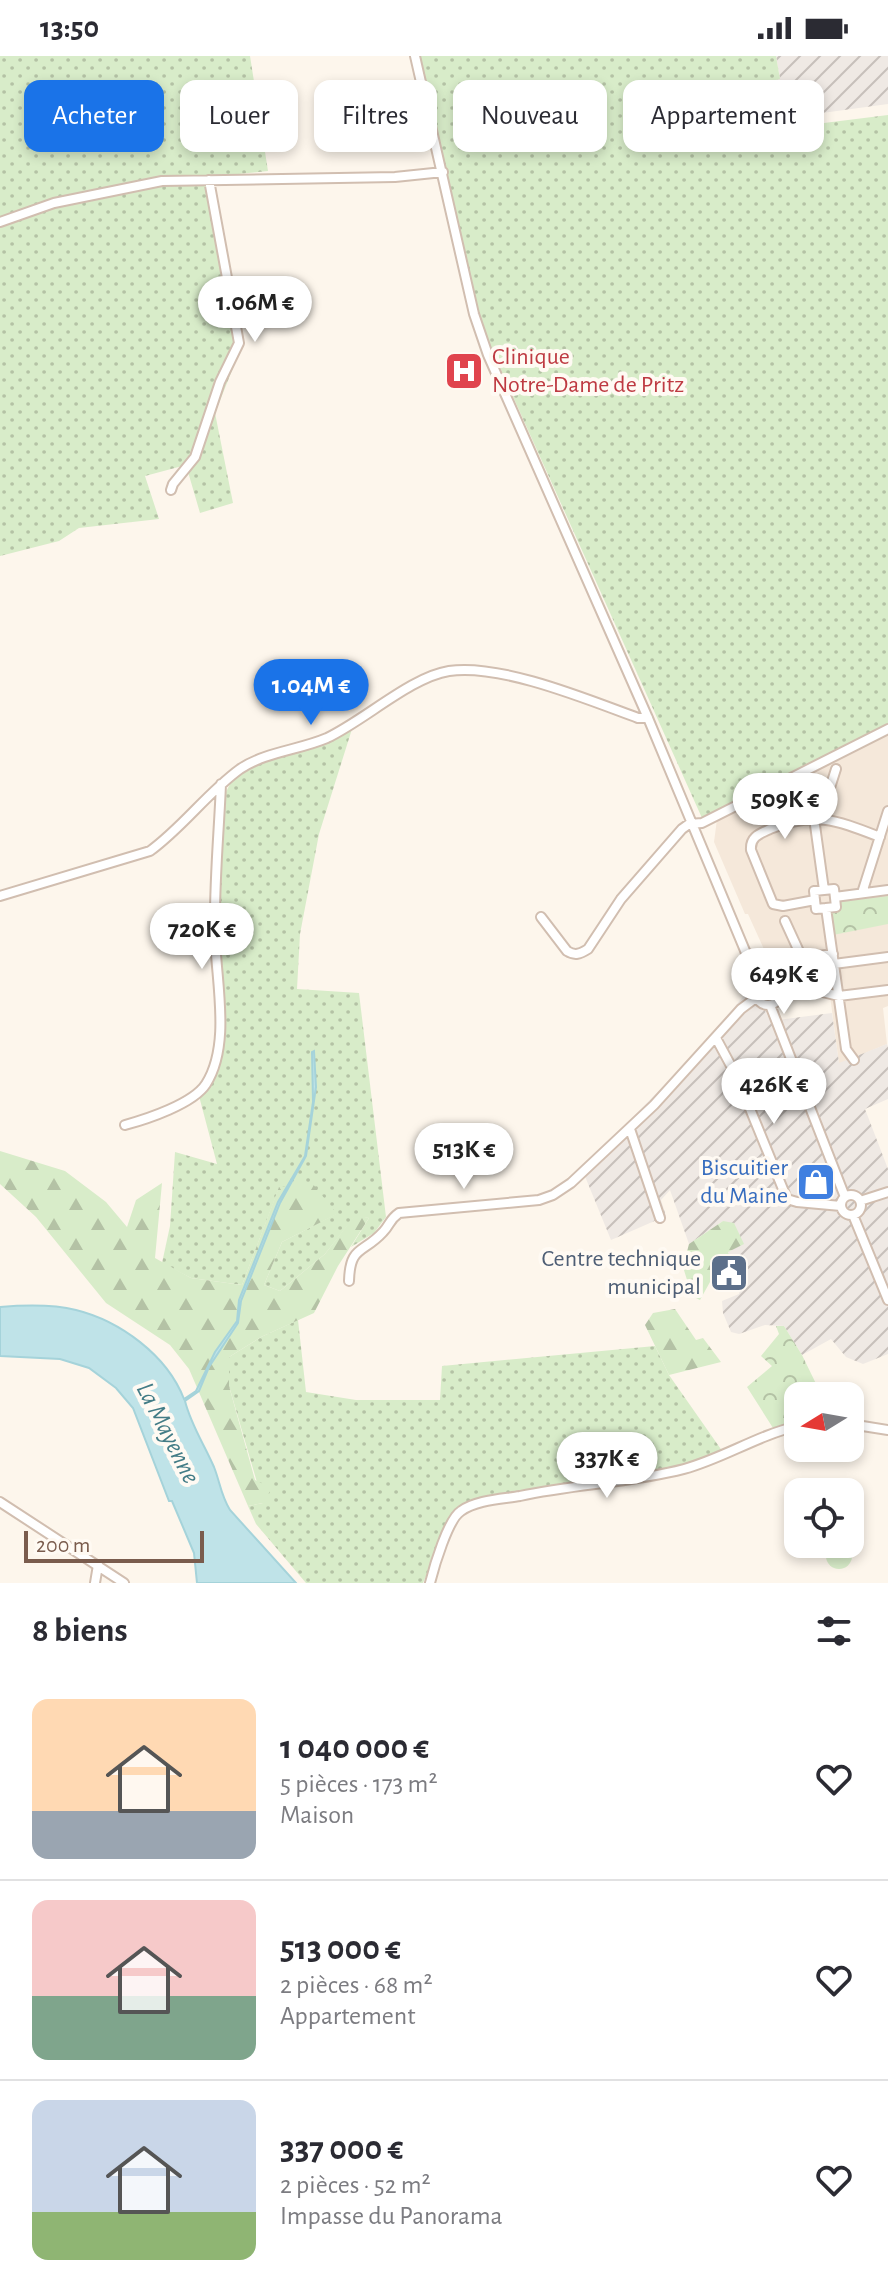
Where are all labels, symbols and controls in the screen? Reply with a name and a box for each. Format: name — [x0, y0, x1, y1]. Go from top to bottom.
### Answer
text: 13:50 — [40, 13, 99, 43]
chip: Acheter — [24, 80, 164, 152]
chip: Louer — [180, 80, 298, 152]
chip: Filtres — [314, 80, 437, 152]
chip: Nouveau — [453, 80, 607, 152]
chip: Appartement — [623, 80, 824, 152]
pin: 1.06M € — [181, 276, 329, 344]
text: 1.06M € — [216, 289, 294, 315]
place label: Clinique Notre-Dame de Pritz — [492, 345, 684, 397]
hospital icon: Clinique Notre-Dame de Pritz — [443, 350, 485, 392]
pin: 1.04M € — [237, 659, 385, 727]
text: 1.04M € — [272, 672, 350, 698]
pin: 509K € — [720, 773, 850, 841]
text: 509K € — [751, 786, 819, 812]
pin: 720K € — [137, 903, 267, 971]
text: 720K € — [168, 916, 236, 942]
pin: 649K € — [719, 948, 849, 1016]
text: 649K € — [749, 961, 819, 987]
pin: 426K € — [709, 1058, 839, 1126]
text: 426K € — [739, 1071, 809, 1097]
pin: 513K € — [399, 1123, 529, 1191]
text: 513K € — [432, 1136, 496, 1162]
place label: Biscuitier du Maine — [700, 1156, 788, 1208]
shop icon: Biscuitier du Maine — [795, 1161, 837, 1203]
place label: Centre technique municipal — [542, 1247, 701, 1299]
public building icon: Centre technique municipal — [708, 1252, 750, 1294]
water label: La Mayenne — [132, 1378, 205, 1488]
north arrow — [784, 1382, 864, 1462]
map controls — [784, 1382, 864, 1558]
pin: 337K € — [542, 1432, 672, 1500]
text: 337K € — [575, 1445, 639, 1471]
button: locate — [784, 1478, 864, 1558]
scale bar — [24, 1527, 204, 1563]
text: 200 m — [36, 1534, 90, 1556]
icon: filters — [812, 1609, 856, 1653]
text: 8 biens — [32, 1614, 128, 1648]
icon: home — [96, 1731, 192, 1827]
text: 1 040 000 € — [280, 1731, 429, 1765]
icon: heart — [812, 1757, 856, 1801]
text: 5 pièces · 173 m² — [280, 1771, 437, 1797]
text: Maison — [280, 1802, 354, 1828]
icon: home — [96, 1932, 192, 2028]
text: 513 000 € — [280, 1932, 401, 1966]
icon: heart — [812, 1958, 856, 2002]
text: 2 pièces · 68 m² — [280, 1972, 433, 1998]
text: Appartement — [280, 2003, 416, 2029]
icon: home — [96, 2132, 192, 2228]
text: 337 000 € — [280, 2132, 403, 2166]
icon: heart — [812, 2158, 856, 2202]
text: 2 pièces · 52 m² — [280, 2172, 431, 2198]
text: Impasse du Panorama — [280, 2203, 503, 2229]

